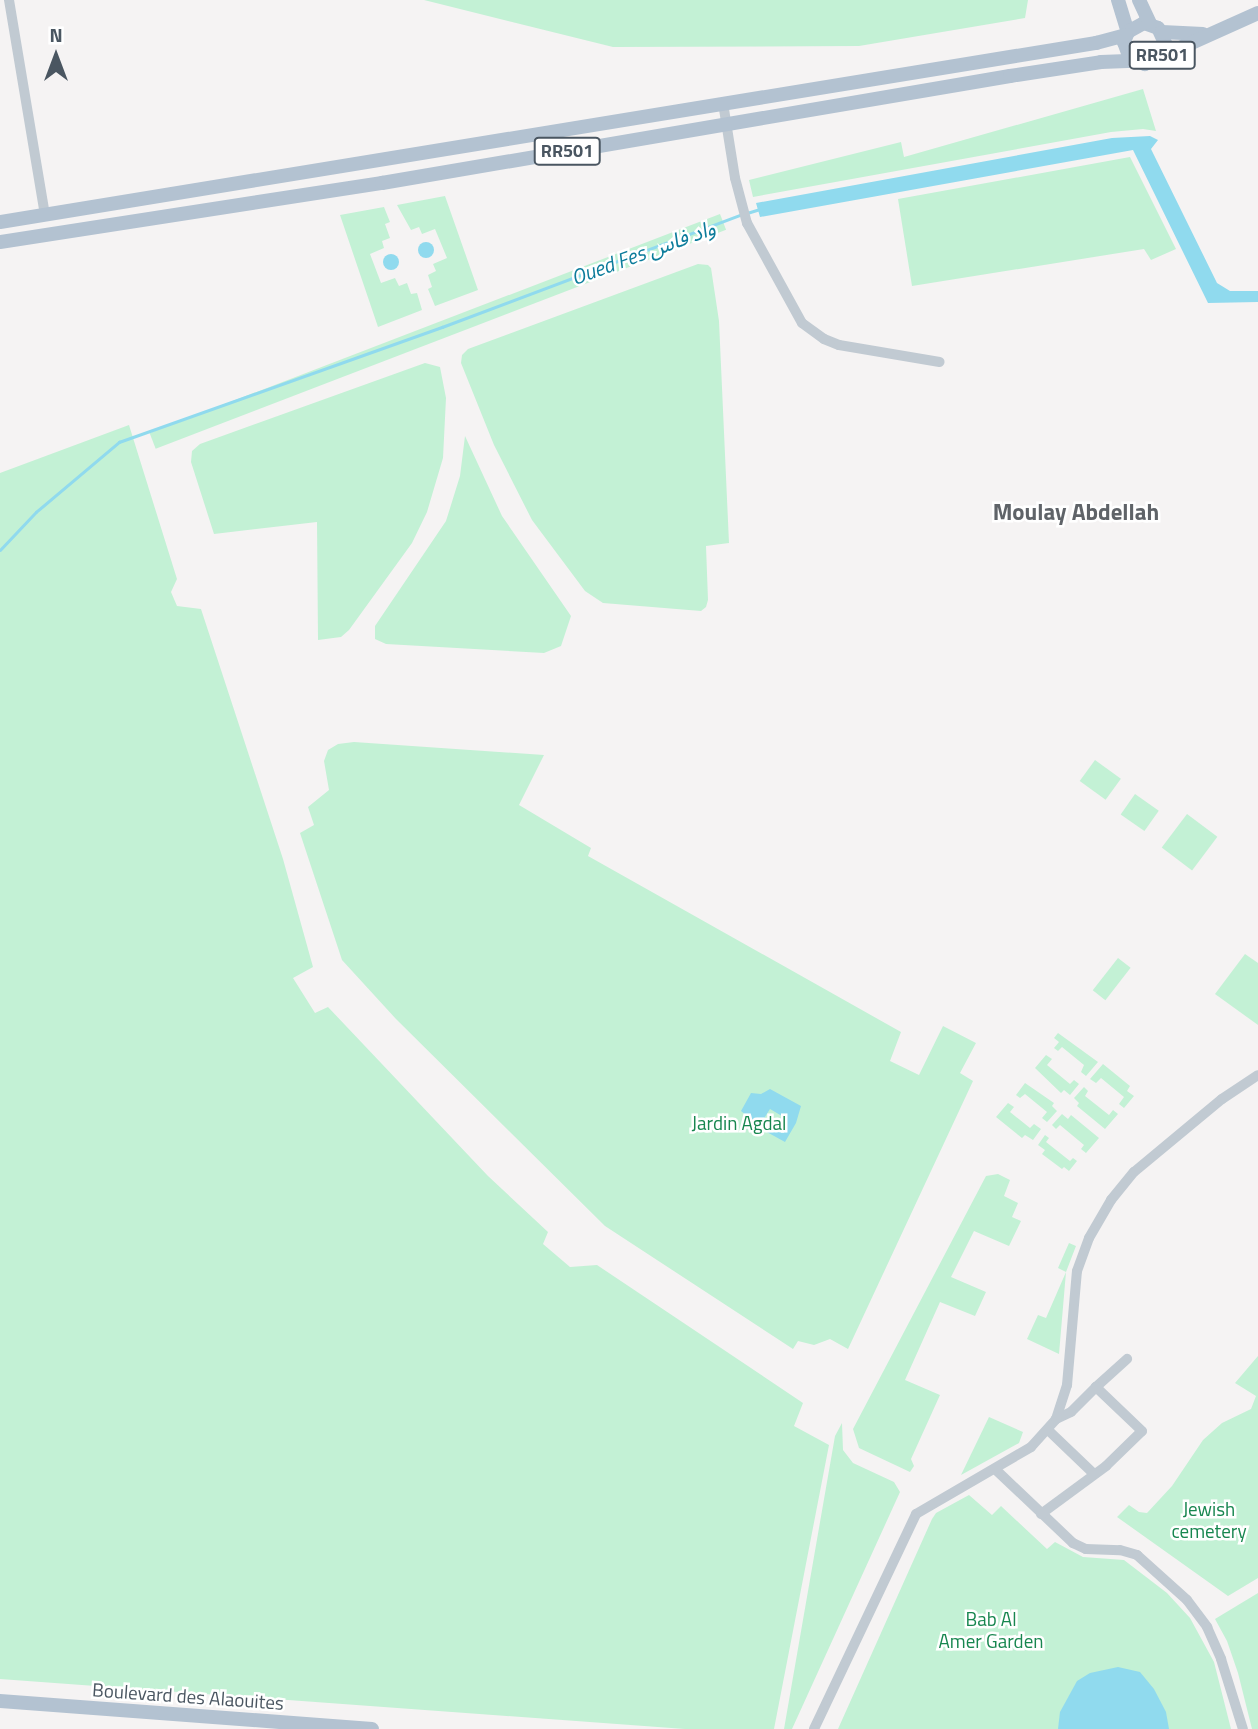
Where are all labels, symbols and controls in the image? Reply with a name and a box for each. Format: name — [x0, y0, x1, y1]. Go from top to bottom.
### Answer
text: N — [49, 20, 63, 49]
north arrow — [21, 21, 91, 91]
road number: RR501 — [1127, 40, 1197, 70]
road number: RR501 — [532, 136, 602, 166]
water label: Oued Fes واد فاس — [567, 214, 719, 290]
district label: Moulay Abdellah — [993, 498, 1159, 526]
park label: Jardin Agdal — [692, 1112, 786, 1134]
park label: Jewish cemetery — [1171, 1498, 1247, 1542]
park label: Bab Al Amer Garden — [939, 1608, 1043, 1652]
street label: Boulevard des Alaouites — [91, 1678, 285, 1714]

